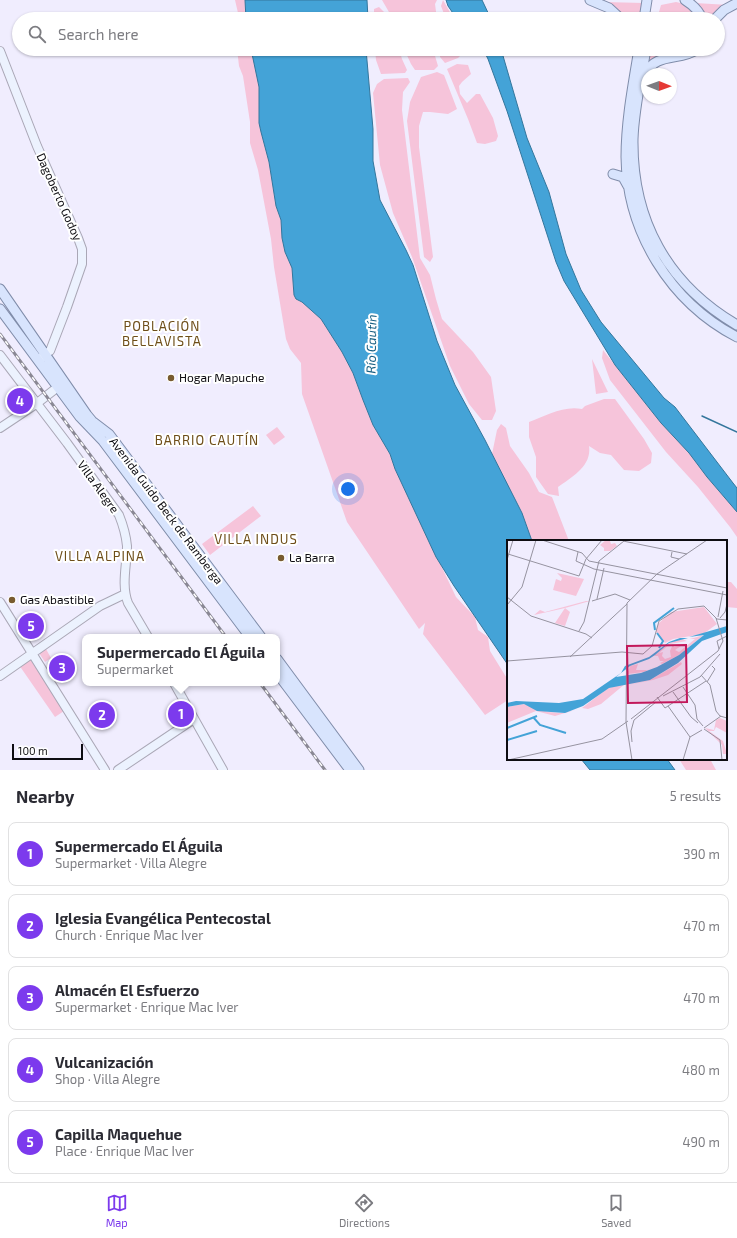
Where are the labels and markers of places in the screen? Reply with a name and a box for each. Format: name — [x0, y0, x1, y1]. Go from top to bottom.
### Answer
place label: Hogar Mapuche — [179, 370, 265, 384]
marker: Hogar Mapuche — [166, 373, 176, 383]
pin: 4 — [7, 386, 33, 416]
place label: La Barra — [289, 550, 335, 564]
marker: La Barra — [276, 553, 286, 563]
place label: Gas Abastible — [20, 592, 94, 606]
marker: Gas Abastible — [7, 595, 17, 605]
pin: 5 — [18, 611, 44, 641]
pin: 3 — [49, 653, 75, 683]
pin: 1 — [168, 699, 194, 729]
pin: 2 — [89, 700, 115, 730]

